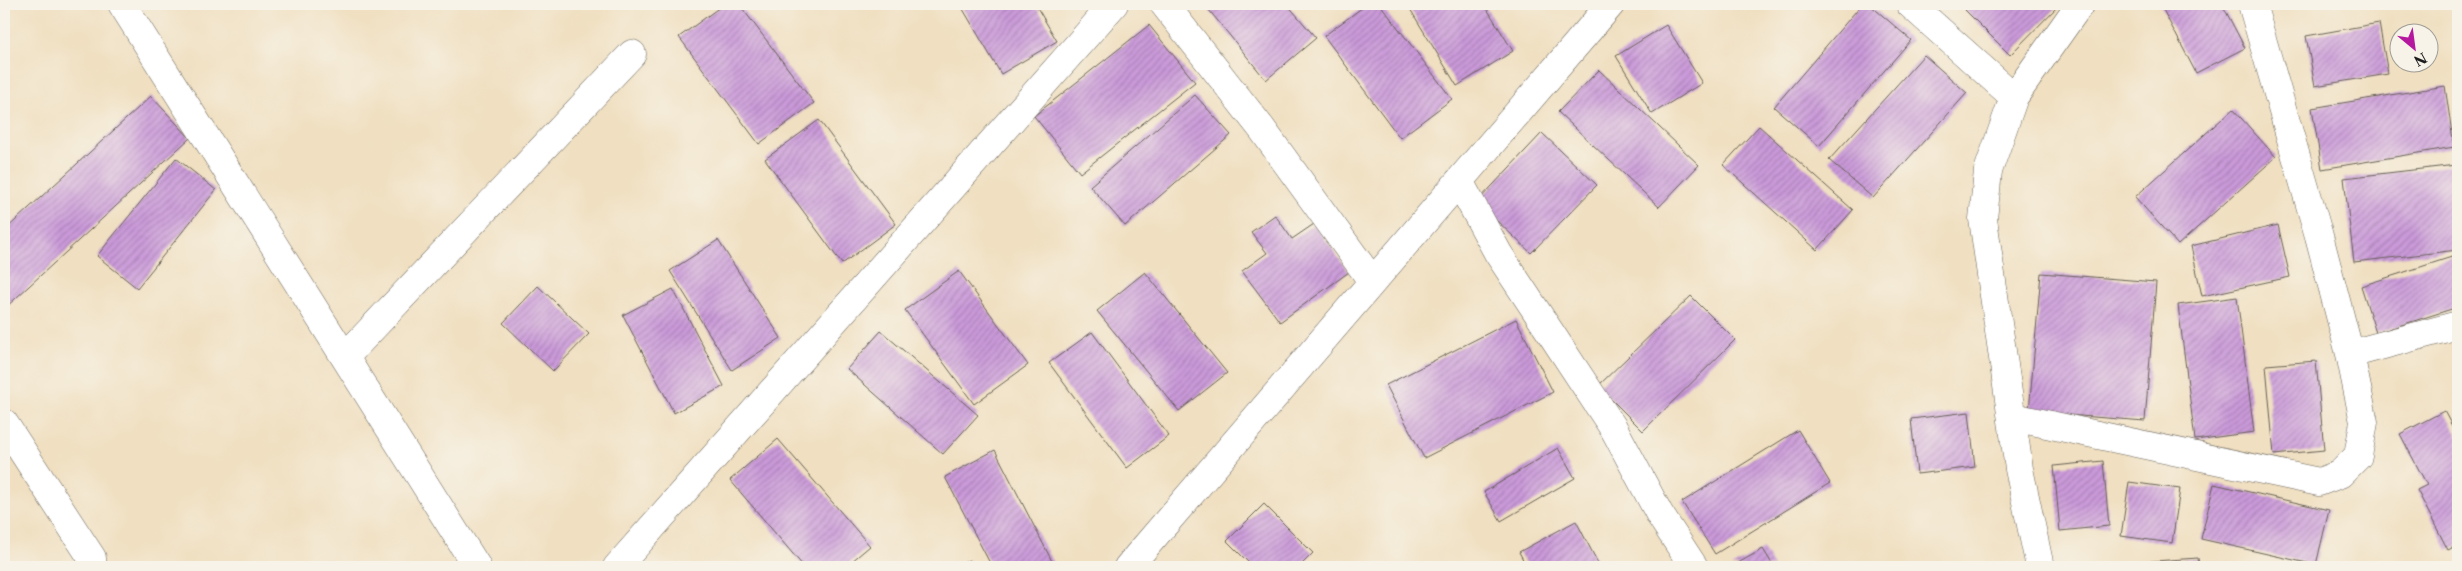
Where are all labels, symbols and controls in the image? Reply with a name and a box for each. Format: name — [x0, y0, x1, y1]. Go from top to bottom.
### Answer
north arrow — [2390, 22, 2440, 72]
text: N — [2411, 49, 2430, 70]

